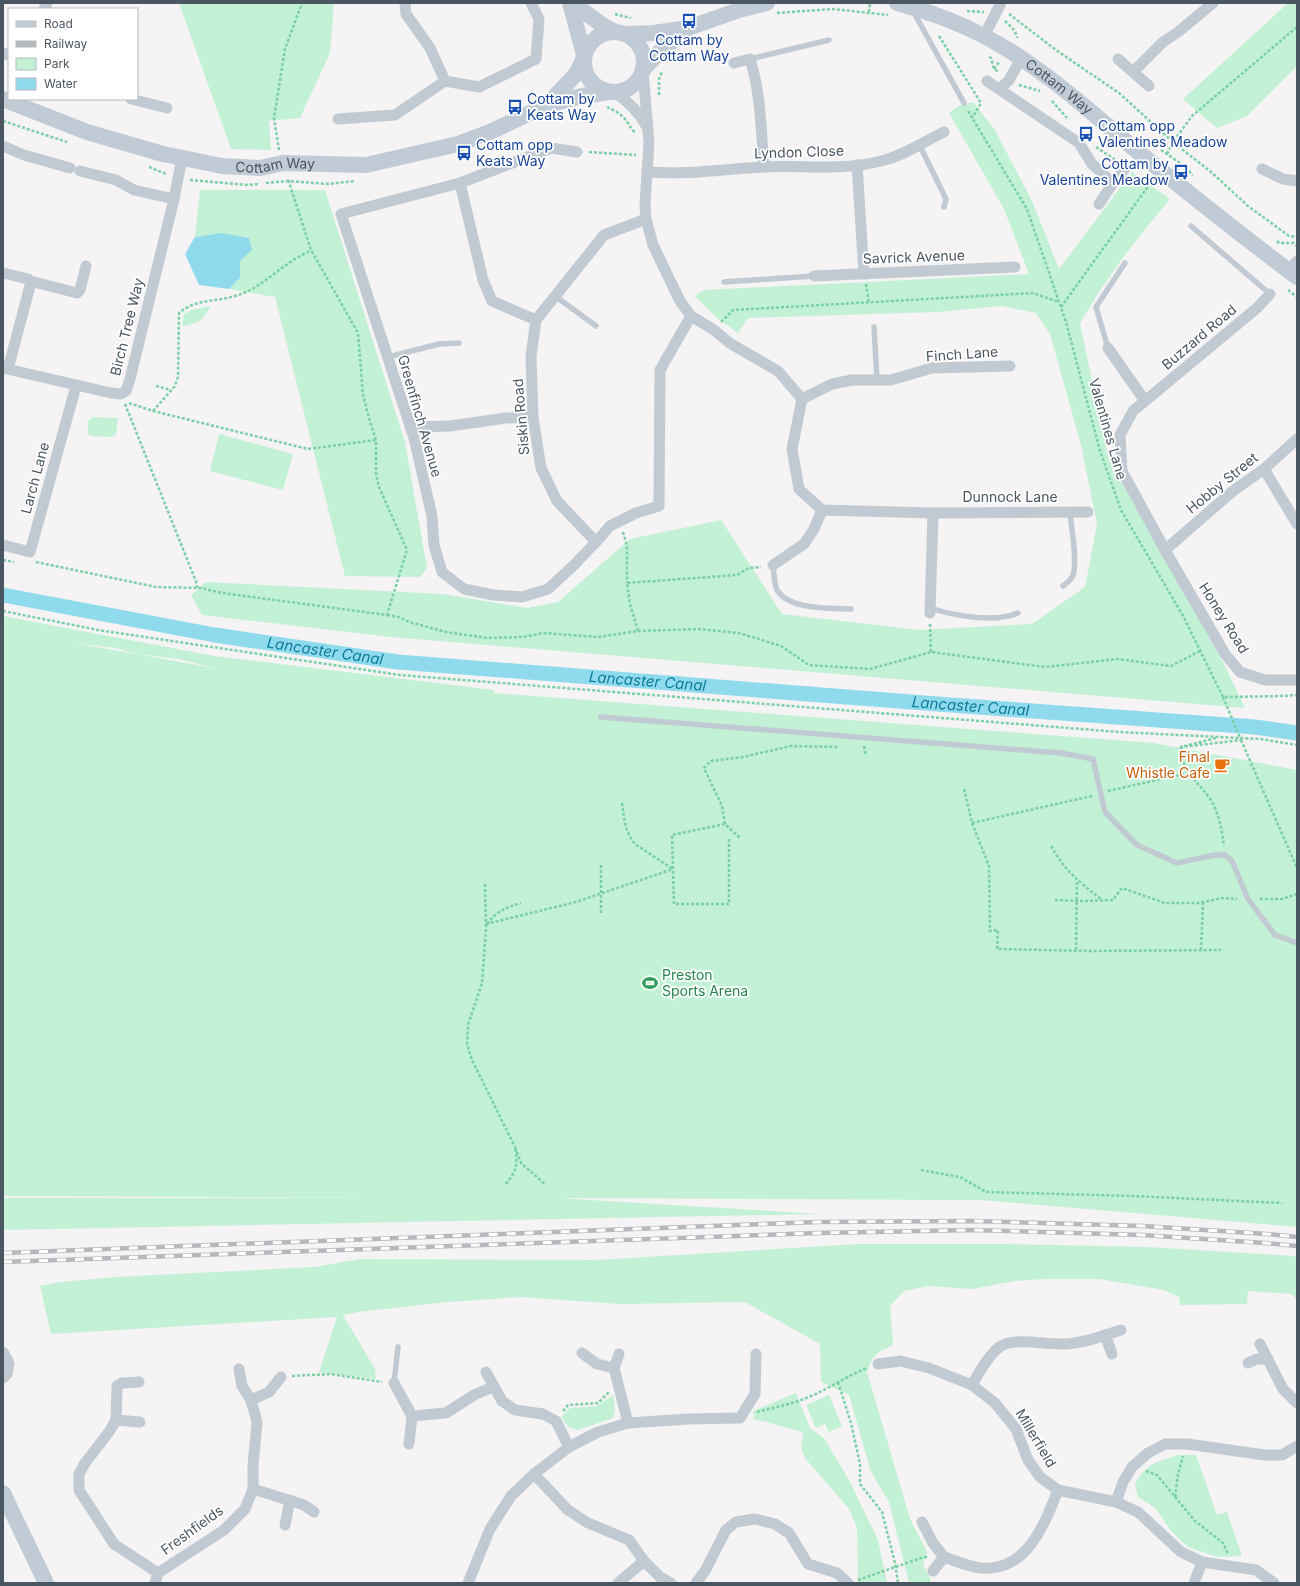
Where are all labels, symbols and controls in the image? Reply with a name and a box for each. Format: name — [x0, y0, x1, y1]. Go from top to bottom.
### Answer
legend — [8, 8, 138, 100]
bus stop icon: Cottam by Cottam Way — [680, 12, 698, 30]
text: Road — [44, 16, 73, 31]
place label: Cottam by Cottam Way — [649, 31, 729, 64]
text: Railway — [44, 36, 88, 51]
street label: Cottam Way — [1023, 55, 1097, 118]
text: Park — [44, 56, 70, 71]
text: Water — [44, 76, 78, 91]
place label: Cottam by Keats Way — [527, 90, 597, 123]
bus stop icon: Cottam by Keats Way — [506, 98, 524, 116]
place label: Cottam opp Valentines Meadow — [1098, 117, 1227, 150]
bus stop icon: Cottam opp Valentines Meadow — [1077, 125, 1095, 143]
place label: Cottam opp Keats Way — [476, 136, 553, 169]
street label: Lyndon Close — [754, 141, 844, 162]
bus stop icon: Cottam opp Keats Way — [455, 144, 473, 162]
street label: Cottam Way — [235, 154, 315, 176]
place label: Cottam by Valentines Meadow — [1040, 155, 1169, 188]
bus stop icon: Cottam by Valentines Meadow — [1172, 163, 1190, 181]
street label: Savrick Avenue — [863, 246, 965, 267]
street label: Birch Tree Way — [106, 276, 147, 377]
street label: Buzzard Road — [1158, 301, 1239, 373]
street label: Finch Lane — [925, 342, 999, 365]
street label: Greenfinch Avenue — [395, 353, 446, 479]
street label: Valentines Lane — [1086, 376, 1131, 481]
street label: Siskin Road — [509, 378, 532, 456]
street label: Larch Lane — [17, 440, 52, 515]
street label: Hobby Street — [1183, 448, 1261, 517]
street label: Dunnock Lane — [962, 488, 1058, 505]
street label: Honey Road — [1196, 579, 1253, 656]
water label: Lancaster Canal — [266, 633, 385, 669]
water label: Lancaster Canal — [588, 667, 707, 695]
water label: Lancaster Canal — [911, 692, 1030, 720]
place label: Final Whistle Cafe — [1126, 748, 1210, 781]
cafe icon: Final Whistle Cafe — [1213, 756, 1231, 774]
place label: Preston Sports Arena — [662, 966, 748, 999]
sports icon: Preston Sports Arena — [641, 974, 659, 992]
street label: Millerfield — [1012, 1405, 1060, 1470]
street label: Freshfields — [157, 1501, 226, 1558]

